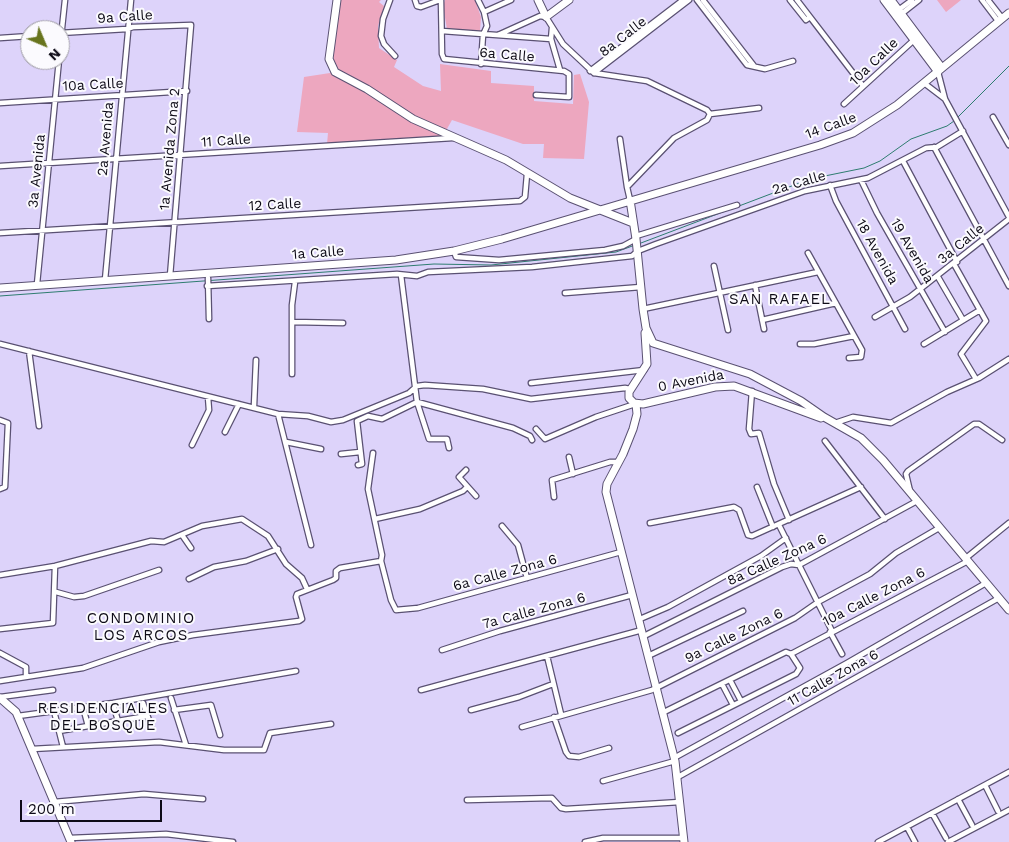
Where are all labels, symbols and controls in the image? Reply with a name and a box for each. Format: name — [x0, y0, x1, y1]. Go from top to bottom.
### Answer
street label: 9a Calle — [97, 7, 153, 27]
street label: 8a Calle — [596, 13, 650, 61]
north arrow — [20, 20, 70, 70]
street label: 10a Calle — [846, 35, 902, 89]
street label: 6a Calle — [479, 44, 535, 66]
text: N — [46, 46, 64, 64]
street label: 10a Calle — [62, 75, 124, 95]
street label: 1a Avenida Zona 2 — [156, 87, 184, 211]
street label: 2a Avenida — [94, 101, 118, 177]
street label: 14 Calle — [803, 109, 859, 143]
street label: 11 Calle — [201, 131, 251, 151]
street label: 3a Avenida — [25, 133, 49, 209]
street label: 2a Calle — [770, 167, 828, 199]
street label: 12 Calle — [248, 195, 302, 215]
street label: 18 Avenida — [852, 216, 902, 288]
street label: 19 Avenida — [887, 216, 937, 286]
street label: 3a Calle — [934, 220, 988, 268]
street label: 1a Calle — [291, 243, 345, 263]
district label: SAN RAFAEL — [728, 291, 832, 309]
street label: 0 Avenida — [657, 366, 725, 396]
street label: 8a Calle Zona 6 — [725, 531, 829, 589]
street label: 6a Calle Zona 6 — [451, 551, 559, 595]
street label: 10a Calle Zona 6 — [820, 564, 928, 630]
street label: 7a Calle Zona 6 — [481, 589, 587, 633]
street label: 9a Calle Zona 6 — [682, 605, 786, 667]
district label: CONDOMINIO LOS ARCOS — [86, 610, 196, 645]
street label: 11 Calle Zona 6 — [785, 646, 881, 710]
district label: RESIDENCIALES DEL BOSQUE — [36, 700, 170, 735]
scale bar — [22, 790, 165, 822]
text: 200 m — [28, 800, 75, 818]

